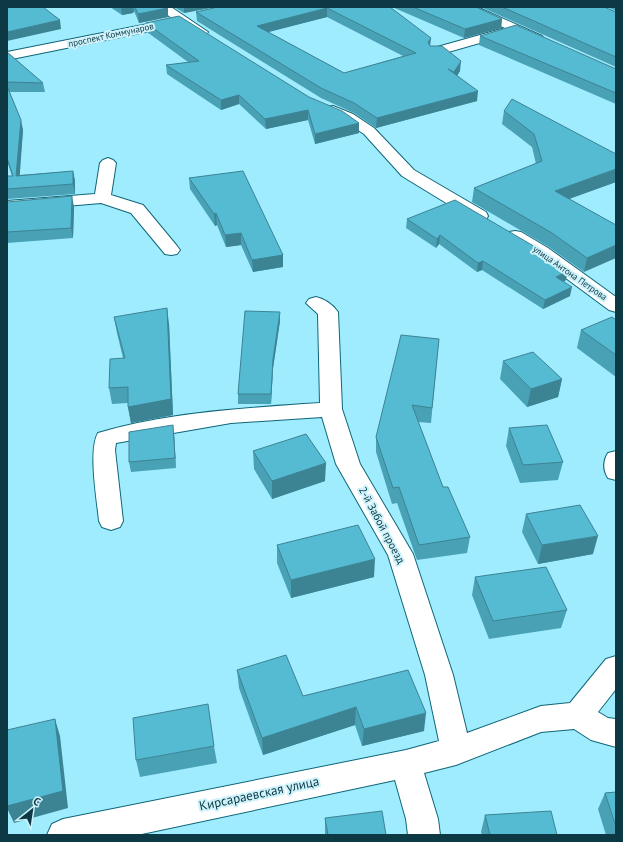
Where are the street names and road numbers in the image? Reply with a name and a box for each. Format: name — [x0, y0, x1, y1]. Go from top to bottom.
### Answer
street label: проспект Коммунаров — [67, 20, 155, 49]
street label: улица Антона Петрова — [531, 243, 609, 302]
street label: 2-й Забой проезд — [356, 484, 408, 566]
street label: Кирсараевская улица — [198, 772, 321, 815]

